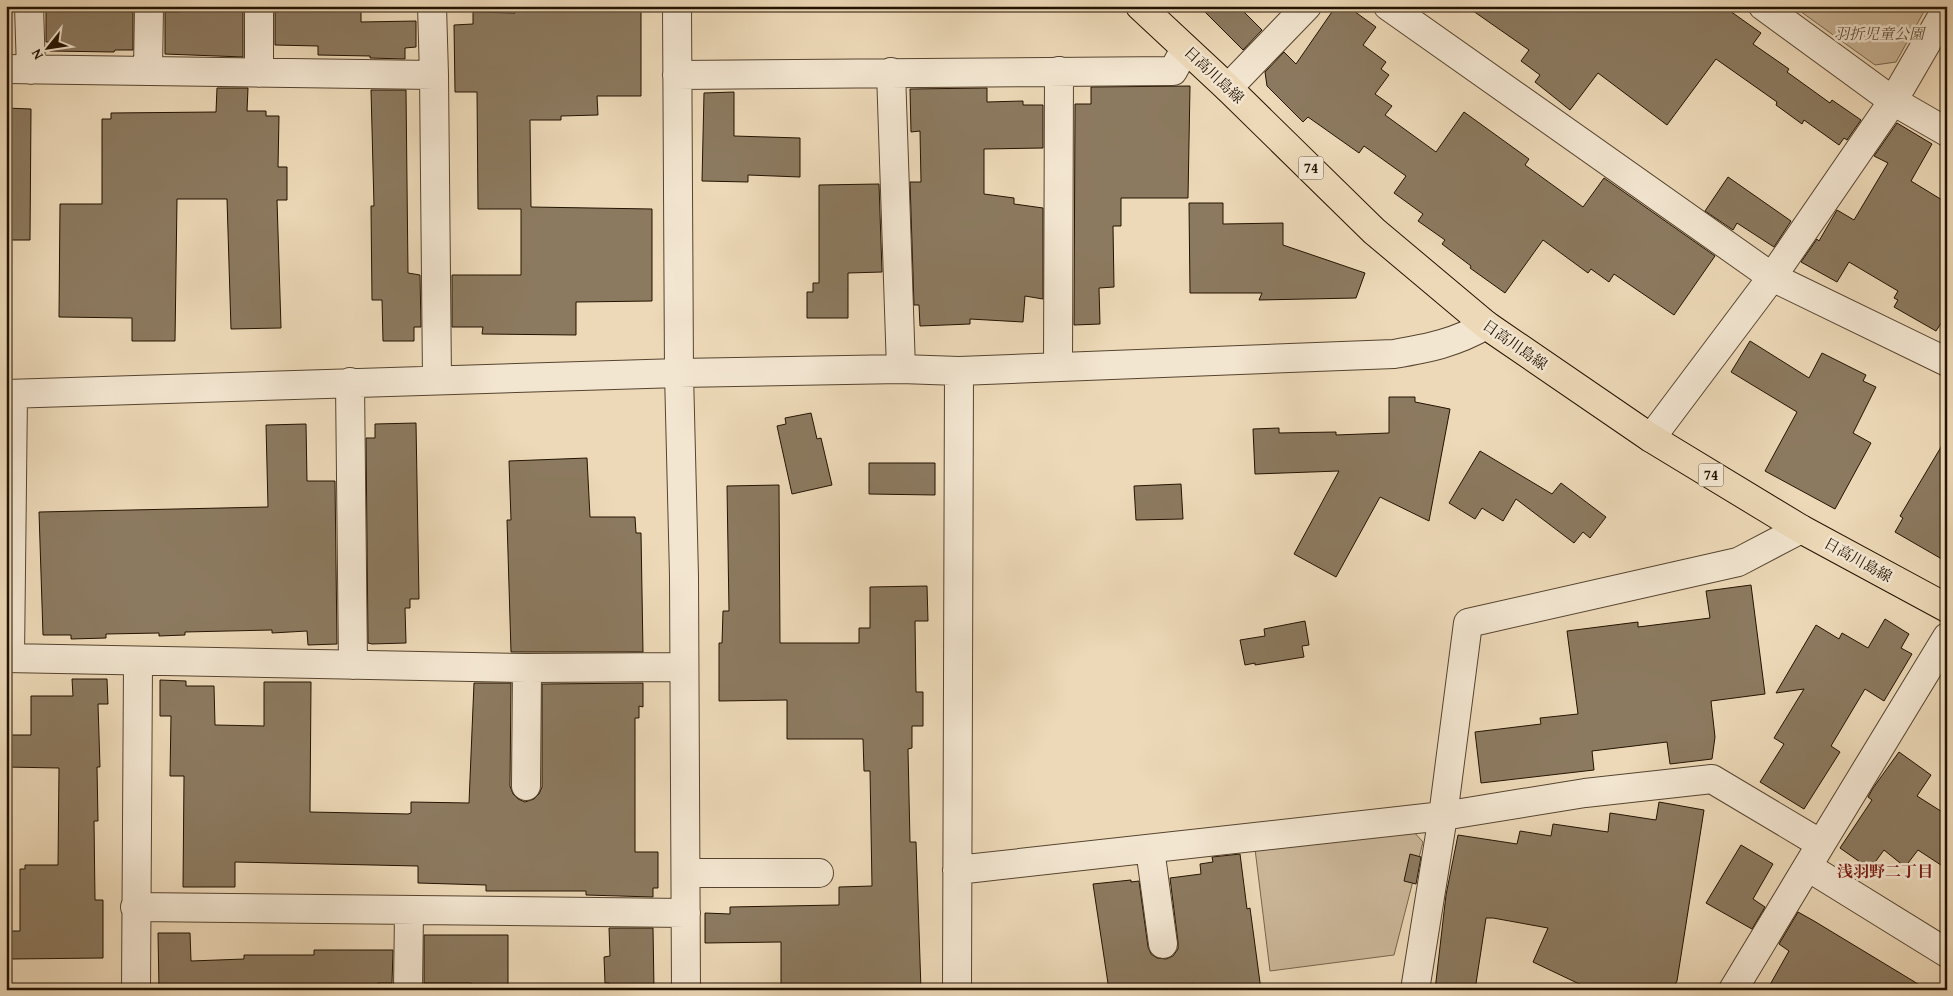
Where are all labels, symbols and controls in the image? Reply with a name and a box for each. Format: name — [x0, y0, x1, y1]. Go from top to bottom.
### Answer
north arrow — [22, 22, 72, 72]
park label: 羽折児童公園 — [1834, 23, 1927, 44]
street label: 日高川島線 — [1180, 41, 1249, 108]
text: N — [25, 45, 48, 64]
road number: 74 — [1298, 156, 1324, 180]
street label: 日高川島線 — [1479, 314, 1552, 375]
road number: 74 — [1698, 464, 1724, 486]
street label: 日高川島線 — [1820, 532, 1896, 587]
district label: 浅羽野二丁目 — [1837, 859, 1933, 883]

